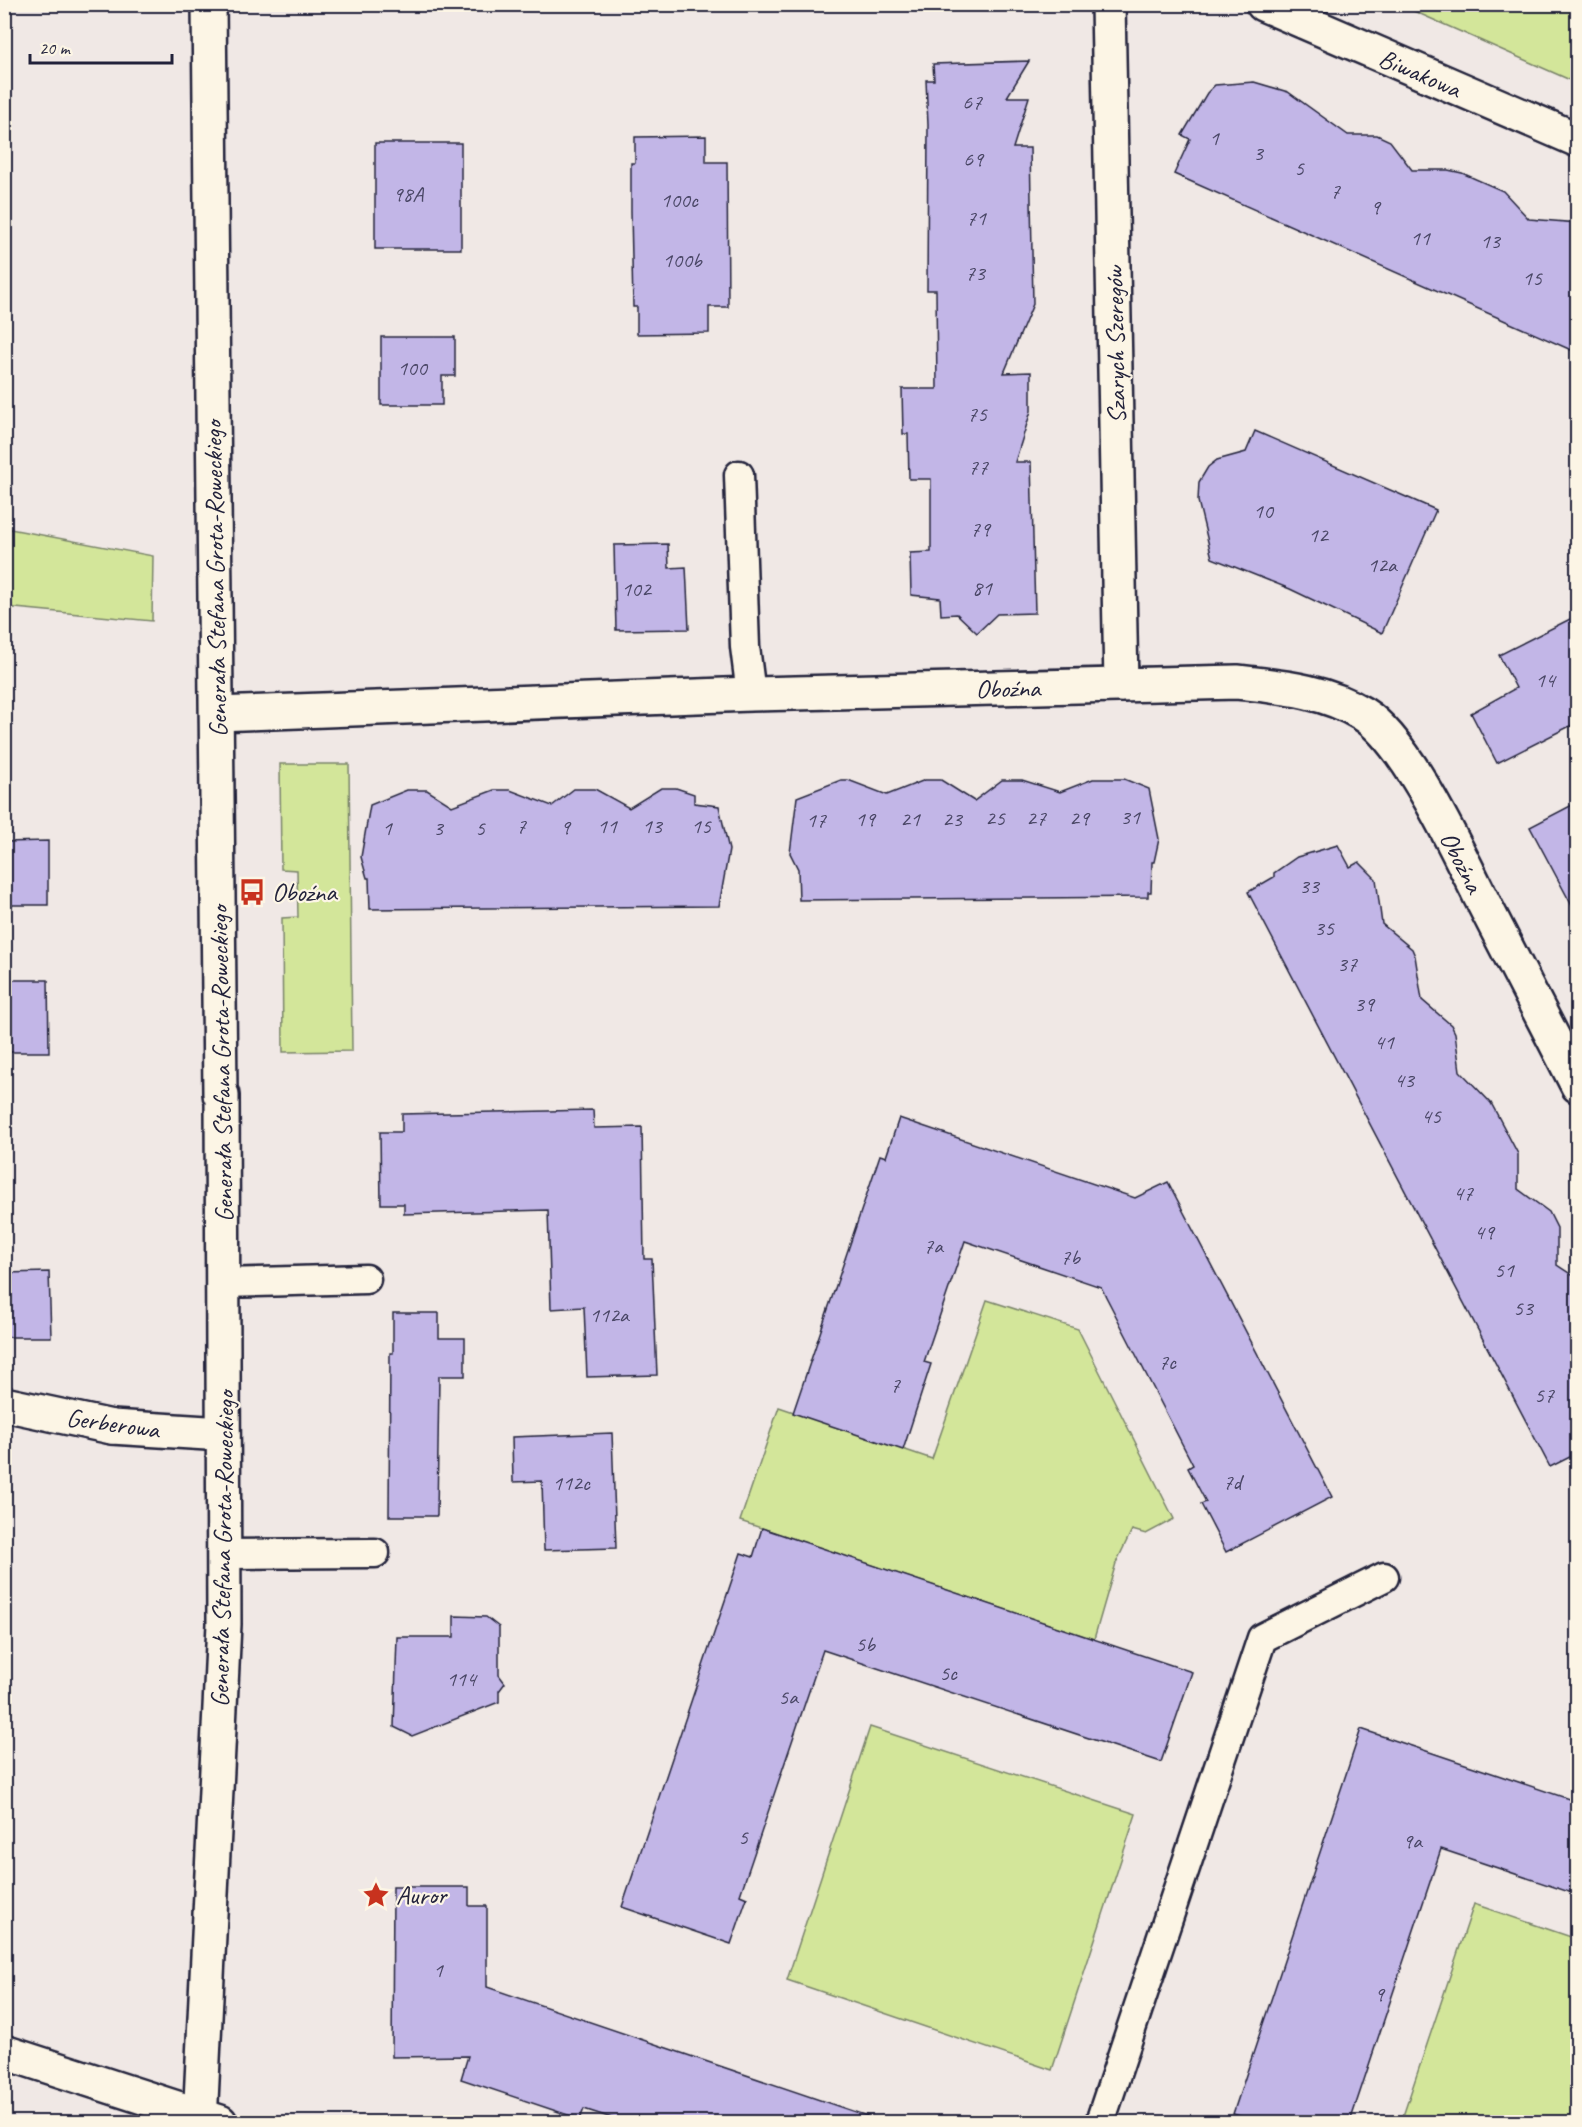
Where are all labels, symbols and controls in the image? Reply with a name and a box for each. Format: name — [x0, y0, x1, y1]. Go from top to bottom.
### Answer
scale bar — [30, 27, 172, 65]
text: 20 m — [39, 37, 72, 59]
street label: Biwakowa — [1374, 41, 1467, 106]
house number: 67 — [962, 88, 983, 116]
house number: 1 — [1209, 124, 1220, 152]
house number: 3 — [1253, 139, 1265, 167]
house number: 69 — [963, 145, 985, 173]
house number: 5 — [1294, 154, 1305, 182]
house number: 7 — [1330, 177, 1341, 205]
house number: 98A — [393, 180, 424, 208]
house number: 100c — [660, 186, 699, 214]
house number: 9 — [1370, 193, 1382, 221]
house number: 71 — [966, 204, 987, 232]
house number: 11 — [1410, 224, 1431, 252]
house number: 13 — [1480, 227, 1502, 255]
house number: 100b — [662, 246, 703, 274]
house number: 73 — [965, 259, 987, 287]
street label: Szarych Szeregów — [1098, 264, 1133, 424]
house number: 15 — [1522, 264, 1543, 292]
house number: 100 — [397, 354, 429, 382]
house number: 75 — [967, 400, 988, 428]
street label: Generała Stefana Grota-Roweckiego — [196, 418, 235, 737]
house number: 77 — [968, 453, 989, 481]
house number: 10 — [1253, 497, 1275, 525]
house number: 79 — [970, 515, 992, 543]
house number: 12 — [1308, 521, 1330, 549]
house number: 12a — [1367, 551, 1398, 579]
house number: 81 — [972, 574, 993, 602]
house number: 102 — [621, 575, 653, 603]
house number: 14 — [1535, 666, 1557, 694]
street label: Oboźna — [975, 671, 1042, 706]
house number: 31 — [1120, 803, 1141, 831]
house number: 25 — [985, 804, 1006, 832]
house number: 27 — [1026, 804, 1047, 832]
house number: 29 — [1069, 804, 1091, 832]
house number: 19 — [855, 805, 877, 833]
house number: 21 — [900, 805, 921, 833]
house number: 23 — [942, 805, 964, 833]
house number: 17 — [806, 806, 827, 834]
house number: 7 — [516, 812, 527, 840]
house number: 11 — [597, 812, 618, 840]
house number: 13 — [642, 812, 664, 840]
house number: 15 — [691, 812, 712, 840]
house number: 9 — [560, 813, 572, 841]
house number: 1 — [382, 814, 393, 842]
house number: 3 — [433, 814, 445, 842]
house number: 5 — [475, 814, 486, 842]
street label: Oboźna — [1432, 826, 1492, 900]
house number: 33 — [1299, 872, 1321, 900]
place label: Oboźna — [272, 876, 338, 909]
bus stop icon: Oboźna — [237, 877, 267, 907]
street label: Generała Stefana Grota-Roweckiego — [202, 903, 241, 1222]
house number: 35 — [1314, 914, 1335, 942]
house number: 37 — [1337, 950, 1358, 978]
house number: 39 — [1354, 990, 1376, 1018]
house number: 41 — [1374, 1028, 1395, 1056]
house number: 43 — [1394, 1066, 1416, 1094]
house number: 45 — [1421, 1102, 1442, 1130]
house number: 47 — [1453, 1179, 1474, 1207]
house number: 49 — [1474, 1218, 1496, 1246]
house number: 7a — [923, 1232, 944, 1260]
house number: 7b — [1060, 1243, 1081, 1271]
house number: 51 — [1494, 1256, 1515, 1284]
house number: 53 — [1513, 1294, 1535, 1322]
house number: 112a — [589, 1301, 630, 1329]
house number: 7c — [1158, 1348, 1177, 1376]
house number: 7 — [890, 1371, 901, 1399]
house number: 57 — [1534, 1381, 1555, 1409]
street label: Generała Stefana Grota-Roweckiego — [203, 1388, 242, 1707]
street label: Gerberowa — [64, 1401, 163, 1447]
house number: 7d — [1223, 1468, 1245, 1496]
house number: 112c — [552, 1469, 591, 1497]
house number: 5b — [855, 1630, 876, 1658]
house number: 5c — [939, 1659, 958, 1687]
house number: 114 — [446, 1665, 478, 1693]
house number: 5a — [778, 1683, 799, 1711]
house number: 5 — [738, 1823, 749, 1851]
house number: 9a — [1402, 1827, 1423, 1855]
place label: Auror — [396, 1879, 448, 1912]
place icon: Auror — [361, 1880, 391, 1910]
house number: 1 — [433, 1956, 444, 1984]
house number: 9 — [1374, 1980, 1386, 2008]

